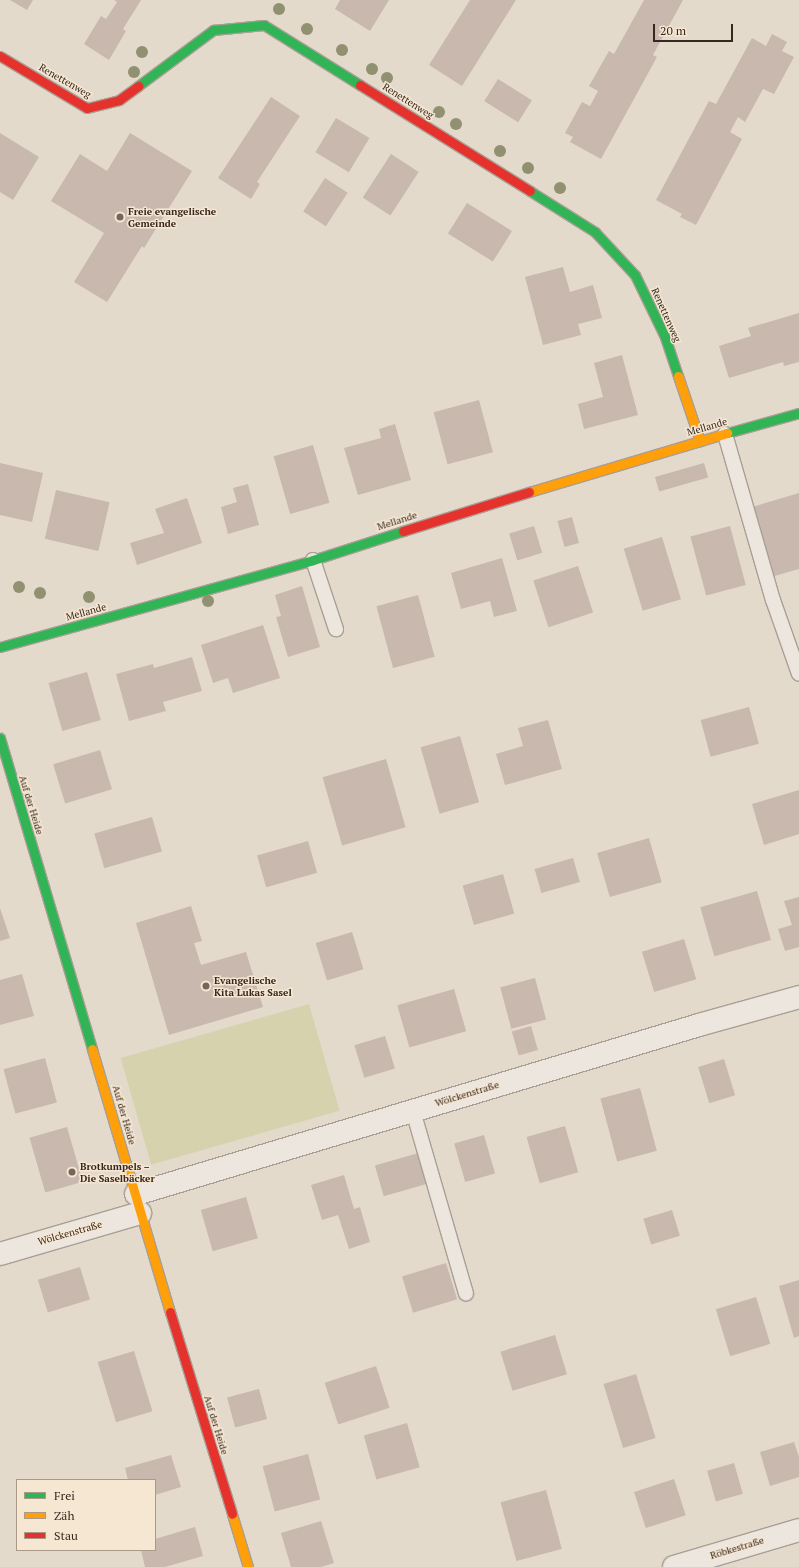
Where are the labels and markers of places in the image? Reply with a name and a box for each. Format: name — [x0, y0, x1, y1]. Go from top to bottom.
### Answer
place label: Freie evangelische Gemeinde — [128, 205, 216, 228]
marker: Freie evangelische Gemeinde — [115, 212, 125, 222]
place label: Evangelische Kita Lukas Sasel — [214, 974, 292, 998]
marker: Evangelische Kita Lukas Sasel — [201, 981, 211, 991]
place label: Brotkumpels – Die Saselbäcker — [80, 1160, 155, 1184]
marker: Brotkumpels – Die Saselbäcker — [67, 1167, 77, 1177]

